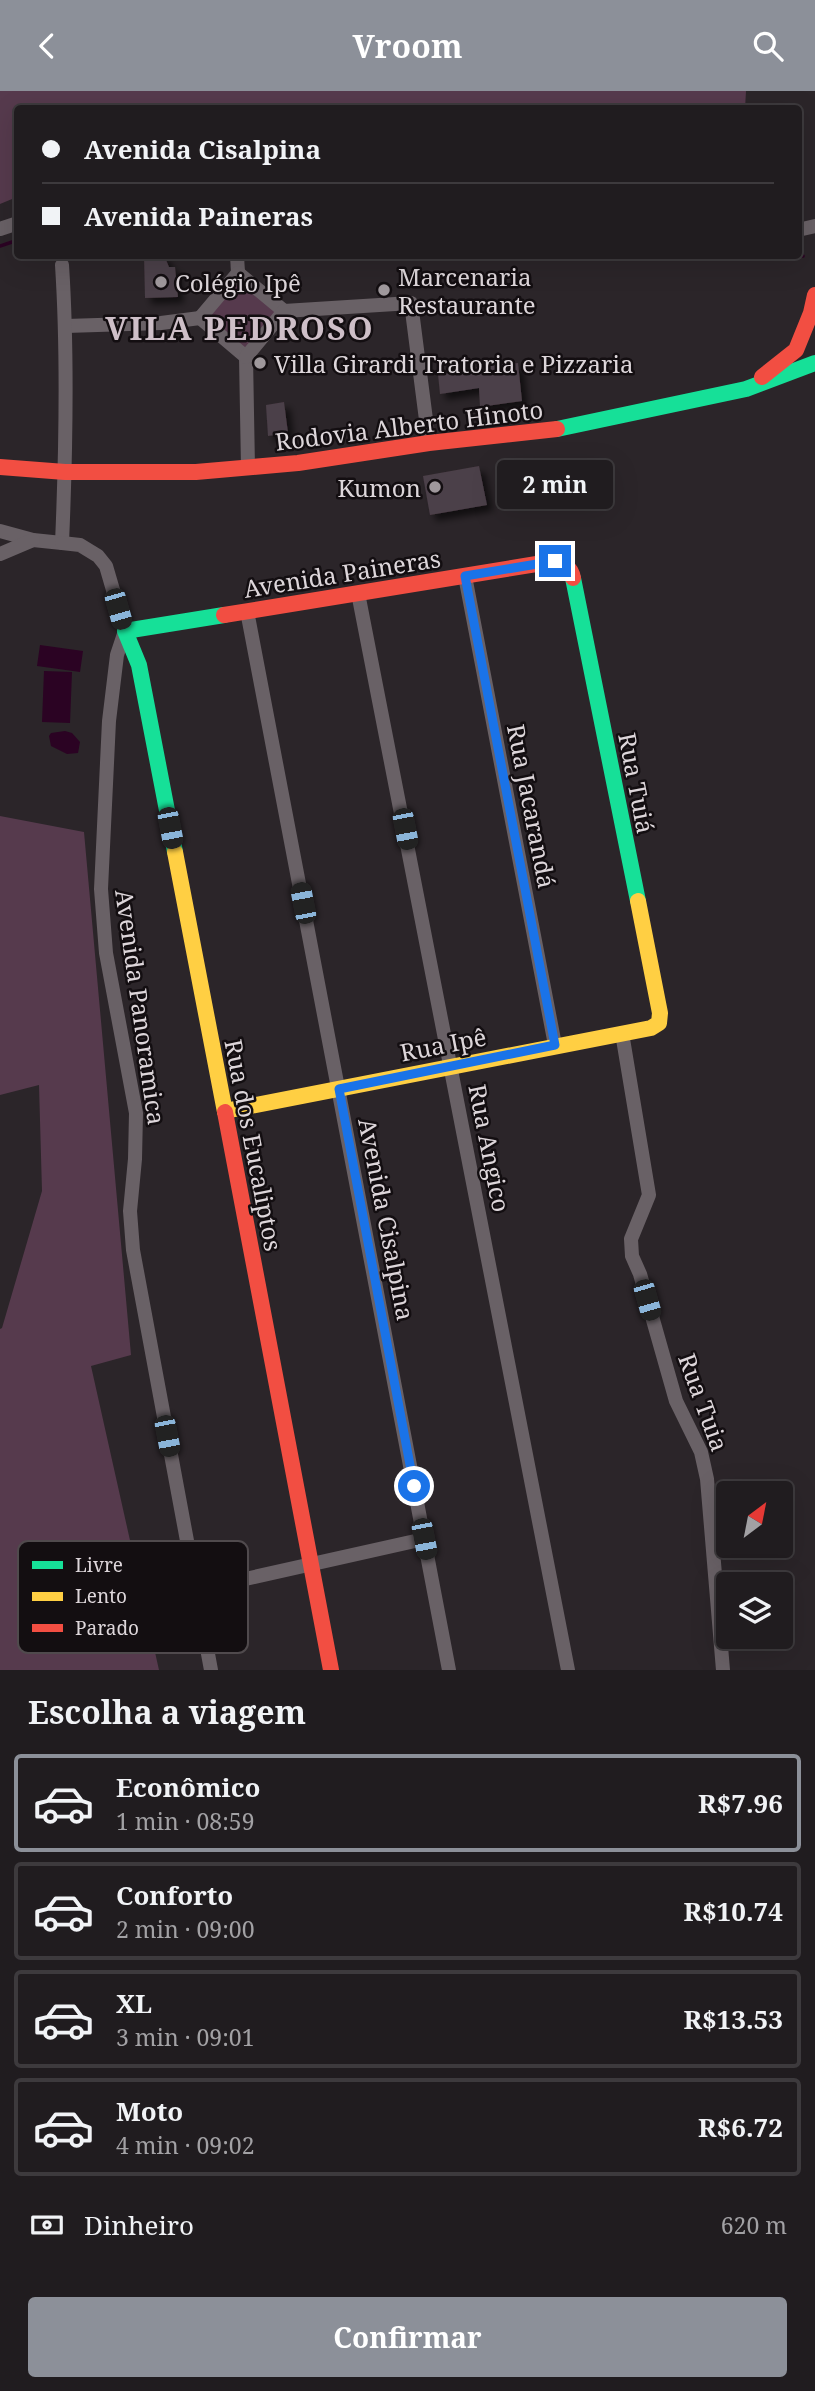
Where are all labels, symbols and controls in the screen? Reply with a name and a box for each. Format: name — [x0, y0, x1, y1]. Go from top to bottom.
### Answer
text: Vroom — [353, 24, 462, 67]
icon: back — [28, 27, 66, 65]
icon: search — [749, 27, 787, 65]
text: Avenida Cisalpina — [84, 131, 321, 167]
text: Avenida Paineras — [84, 198, 313, 234]
place label: Marcenaria Restaurante — [398, 260, 536, 321]
place label: Colégio Ipê — [175, 266, 301, 299]
marker: Colégio Ipê — [153, 274, 169, 290]
marker: Marcenaria Restaurante — [376, 282, 392, 298]
district label: VILA PEDROSO — [105, 306, 375, 349]
place label: Villa Girardi Tratoria e Pizzaria — [274, 347, 634, 380]
marker: Villa Girardi Tratoria e Pizzaria — [252, 355, 268, 371]
street label: Rodovia Alberto Hinoto — [273, 392, 545, 458]
callout: 2 min — [497, 459, 613, 509]
text: 2 min — [522, 468, 588, 500]
place label: Kumon — [337, 471, 421, 504]
marker: Kumon — [427, 479, 443, 495]
street label: Avenida Paineras — [241, 541, 443, 605]
route end — [539, 545, 571, 577]
car — [103, 586, 134, 632]
street label: Rua Jacarandá — [500, 721, 564, 891]
street label: Rua Tuiá — [611, 730, 663, 836]
car — [156, 805, 185, 851]
car — [391, 806, 420, 852]
car — [289, 880, 318, 926]
street label: Avenida Panoramica — [108, 887, 174, 1127]
street label: Rua Ipê — [397, 1019, 489, 1069]
street label: Rua dos Eucaliptos — [217, 1036, 291, 1254]
street label: Rua Angico — [461, 1081, 519, 1215]
street label: Avenida Cisalpina — [351, 1115, 423, 1323]
car — [632, 1277, 663, 1323]
street label: Rua Tuia — [671, 1348, 737, 1456]
car — [153, 1413, 182, 1459]
route start — [398, 1470, 430, 1502]
north arrow — [716, 1481, 793, 1557]
map controls — [716, 1481, 793, 1649]
car — [410, 1516, 439, 1562]
legend — [18, 1541, 248, 1653]
text: Livre — [75, 1552, 123, 1578]
button: layers — [716, 1572, 793, 1649]
text: Lento — [75, 1583, 127, 1609]
text: Parado — [75, 1615, 139, 1641]
text: Escolha a viagem — [28, 1690, 306, 1733]
text: Econômico — [116, 1769, 260, 1805]
icon: car — [32, 1772, 95, 1835]
text: R$7.96 — [698, 1785, 783, 1821]
text: 1 min · 08:59 — [116, 1805, 254, 1837]
text: Conforto — [116, 1877, 233, 1913]
icon: car — [32, 1880, 95, 1943]
text: R$10.74 — [683, 1893, 783, 1929]
text: 2 min · 09:00 — [116, 1913, 254, 1945]
text: XL — [116, 1985, 152, 2021]
icon: car — [32, 1988, 95, 2051]
text: R$13.53 — [683, 2001, 783, 2037]
text: 3 min · 09:01 — [116, 2021, 254, 2053]
text: Moto — [116, 2093, 183, 2129]
icon: car — [32, 2096, 95, 2159]
text: R$6.72 — [698, 2109, 783, 2145]
text: 4 min · 09:02 — [116, 2129, 254, 2161]
icon: cash — [28, 2206, 66, 2244]
text: Dinheiro — [84, 2207, 194, 2243]
text: 620 m — [721, 2209, 787, 2241]
button: Confirmar — [28, 2297, 787, 2377]

